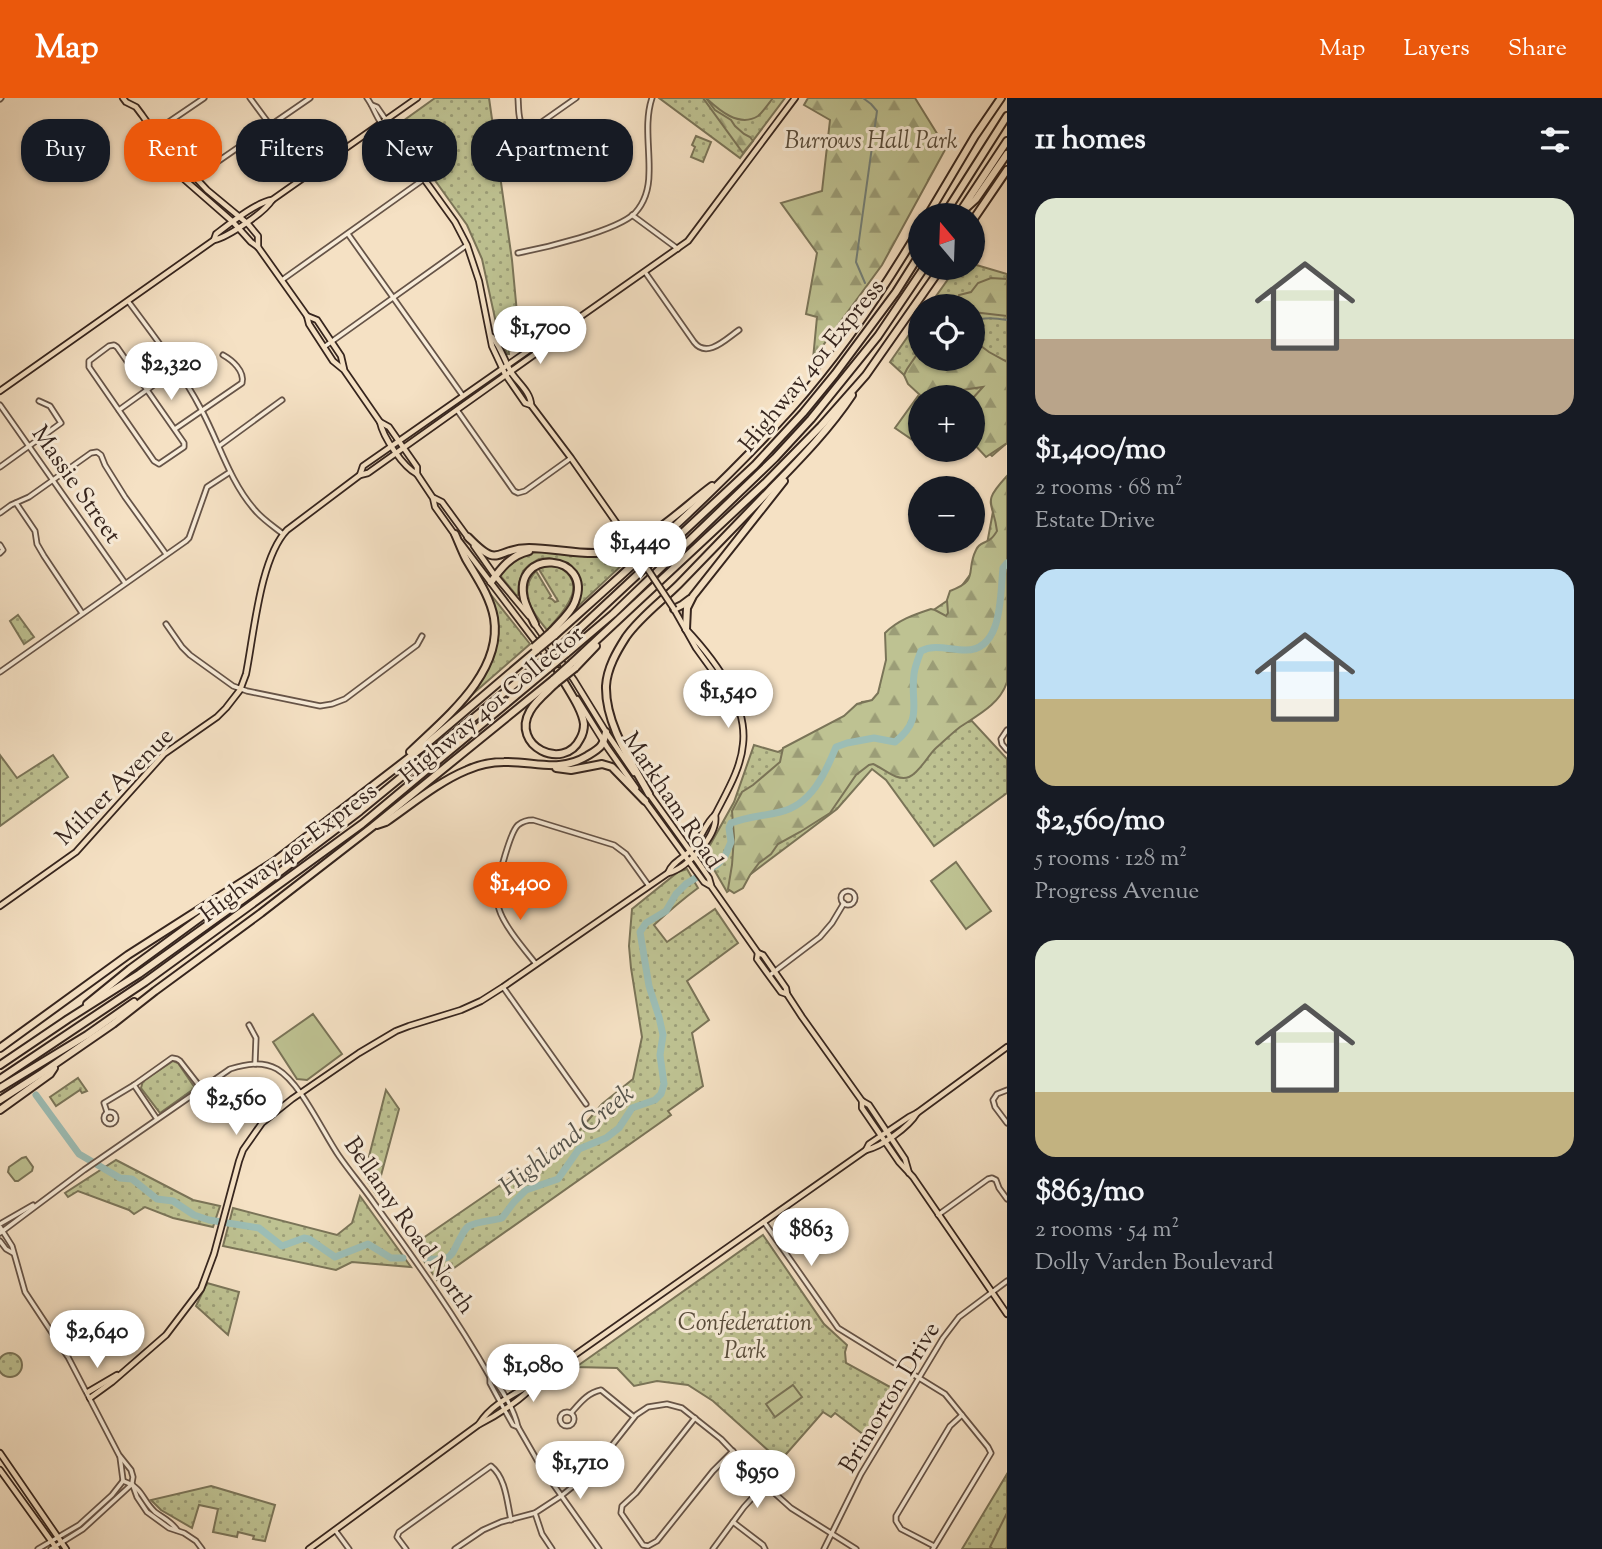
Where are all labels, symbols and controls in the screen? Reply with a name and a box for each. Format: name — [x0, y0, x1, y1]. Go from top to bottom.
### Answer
text: Map — [35, 25, 99, 73]
text: Map — [1319, 32, 1365, 66]
text: Layers — [1403, 32, 1470, 66]
text: Share — [1508, 32, 1567, 66]
chip: Buy — [21, 119, 110, 182]
chip: Rent — [124, 119, 222, 182]
chip: Filters — [236, 119, 348, 182]
chip: New — [362, 119, 457, 182]
chip: Apartment — [471, 119, 633, 182]
text: 11 homes — [1035, 119, 1146, 162]
icon: filters — [1536, 121, 1574, 159]
park label: Burrows Hall Park — [784, 125, 958, 159]
north arrow — [908, 203, 985, 280]
map controls — [908, 203, 985, 553]
icon: home — [1242, 243, 1368, 369]
street label: Highway 401 Express — [732, 272, 893, 460]
button: locate — [908, 294, 985, 371]
pin: $1,700 — [483, 306, 597, 366]
text: $1,700 — [509, 312, 571, 345]
pin: $2,320 — [114, 342, 228, 402]
text: $2,320 — [141, 348, 202, 381]
button: + — [908, 385, 985, 462]
street label: Massie Street — [22, 419, 129, 551]
text: $1,400/mo — [1035, 429, 1166, 472]
text: 2 rooms · 68 m² — [1035, 472, 1183, 505]
button: − — [908, 476, 985, 553]
text: Estate Drive — [1035, 505, 1155, 538]
pin: $1,440 — [583, 522, 697, 581]
text: $1,440 — [610, 527, 670, 560]
icon: home — [1242, 614, 1368, 740]
street label: Highway 401 Collector — [393, 618, 592, 793]
pin: $1,540 — [671, 670, 785, 730]
text: $1,540 — [699, 676, 757, 709]
street label: Milner Avenue — [49, 721, 182, 854]
street label: Markham Road — [613, 726, 730, 877]
street label: Highway 401 Express — [193, 776, 385, 932]
text: $2,560/mo — [1035, 800, 1165, 843]
text: 5 rooms · 128 m² — [1035, 843, 1187, 876]
pin: $1,400 — [463, 862, 577, 922]
text: $1,400 — [489, 868, 551, 901]
text: Progress Avenue — [1035, 876, 1199, 909]
icon: home — [1242, 985, 1368, 1111]
water label: Highland Creek — [492, 1076, 643, 1205]
pin: $2,560 — [179, 1077, 293, 1137]
text: $2,560 — [206, 1083, 266, 1116]
street label: Bellamy Road North — [334, 1131, 482, 1322]
text: $863/mo — [1035, 1171, 1144, 1214]
pin: $863 — [770, 1208, 852, 1268]
text: $863 — [789, 1214, 833, 1247]
text: 2 rooms · 54 m² — [1035, 1214, 1179, 1247]
text: Dolly Varden Boulevard — [1035, 1247, 1274, 1280]
park label: Confederation Park — [678, 1307, 813, 1369]
pin: $2,640 — [40, 1310, 154, 1370]
text: $2,640 — [66, 1316, 128, 1349]
street label: Brimorton Drive — [832, 1316, 949, 1480]
pin: $1,080 — [476, 1344, 590, 1404]
text: $1,080 — [503, 1350, 564, 1383]
pin: $1,710 — [523, 1442, 637, 1501]
text: $1,710 — [551, 1447, 609, 1480]
pin: $950 — [716, 1450, 798, 1510]
text: $950 — [735, 1456, 779, 1489]

